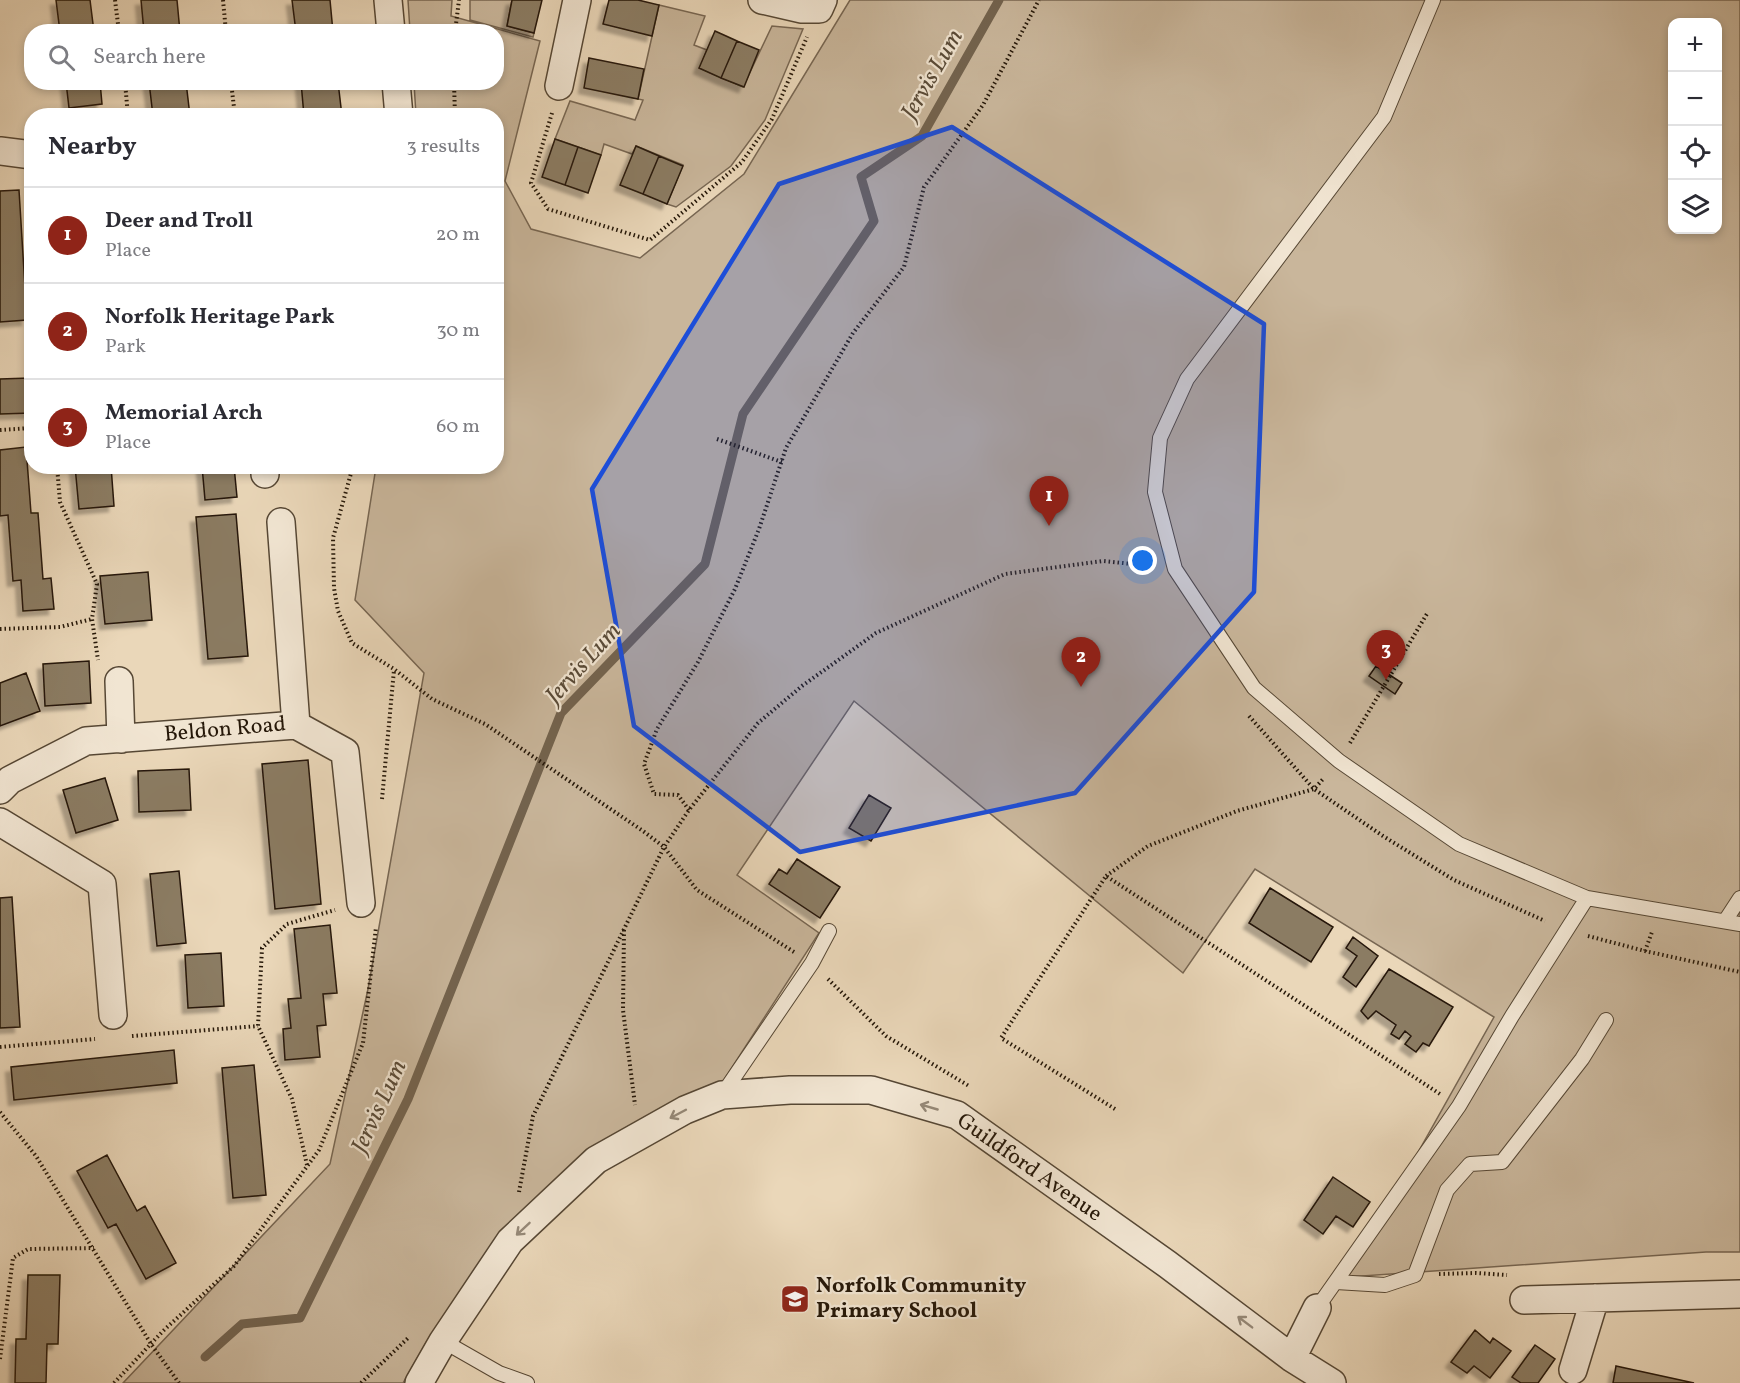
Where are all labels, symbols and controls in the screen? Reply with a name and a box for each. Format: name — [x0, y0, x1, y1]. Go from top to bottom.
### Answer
map controls — [1668, 18, 1722, 234]
button: + — [1668, 18, 1722, 72]
search box — [24, 24, 504, 90]
water label: Jervis Lum — [892, 24, 973, 128]
icon: search — [45, 41, 78, 74]
text: Search here — [93, 42, 206, 73]
button: − — [1668, 72, 1722, 126]
button: locate — [1668, 126, 1722, 180]
text: Nearby — [48, 129, 137, 165]
text: 3 results — [406, 133, 480, 161]
button: layers — [1668, 180, 1722, 234]
text: Deer and Troll — [105, 206, 253, 237]
text: 1 — [63, 221, 72, 249]
text: 20 m — [436, 221, 480, 249]
text: Place — [105, 237, 151, 265]
text: Norfolk Heritage Park — [105, 302, 335, 333]
text: 2 — [62, 317, 73, 345]
text: 30 m — [436, 317, 480, 345]
text: Park — [105, 333, 146, 361]
text: Memorial Arch — [105, 398, 263, 429]
text: 3 — [62, 413, 73, 441]
text: 60 m — [436, 413, 480, 441]
text: Place — [105, 429, 151, 457]
pin: 1 — [1030, 476, 1068, 526]
your location — [1128, 546, 1157, 575]
water label: Jervis Lum — [537, 616, 630, 714]
pin: 3 — [1366, 630, 1406, 680]
pin: 2 — [1062, 638, 1100, 687]
street label: Beldon Road — [163, 709, 287, 751]
water label: Jervis Lum — [343, 1055, 416, 1161]
one-way arrow — [920, 1101, 939, 1112]
street label: Guildford Avenue — [950, 1106, 1108, 1230]
one-way arrow — [670, 1108, 687, 1120]
one-way arrow — [515, 1222, 530, 1237]
place label: Norfolk Community Primary School — [816, 1271, 1027, 1327]
school or university icon: Norfolk Community Primary School — [779, 1283, 811, 1315]
one-way arrow — [1238, 1316, 1254, 1329]

